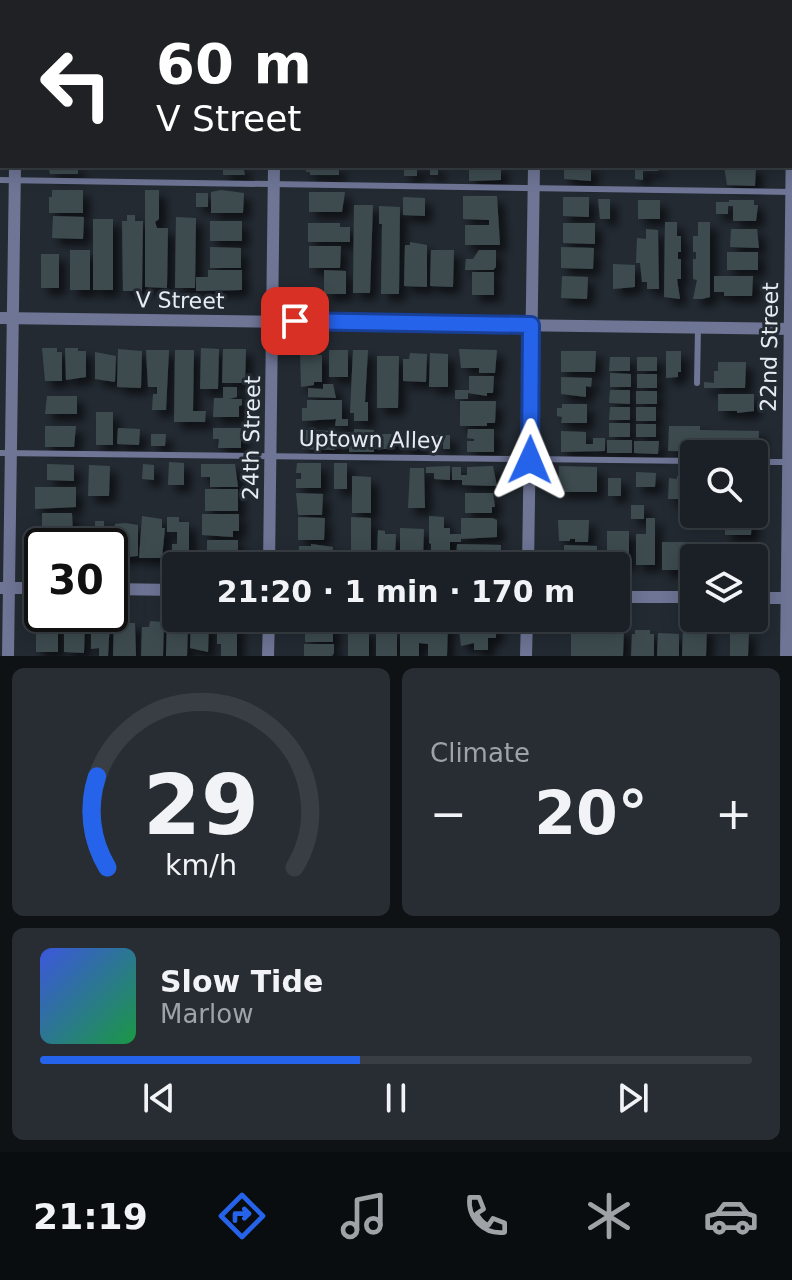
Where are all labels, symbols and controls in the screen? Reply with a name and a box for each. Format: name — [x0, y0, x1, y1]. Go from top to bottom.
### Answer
text: 60 m — [156, 31, 312, 96]
icon: left — [24, 32, 128, 136]
text: V Street — [156, 98, 301, 139]
street label: 22nd Street — [756, 282, 783, 412]
street label: V Street — [135, 287, 225, 314]
pin — [261, 287, 329, 355]
icon: arrive — [273, 299, 317, 343]
street label: 24th Street — [238, 375, 265, 500]
position arrow — [488, 418, 572, 502]
street label: Uptown Alley — [298, 426, 444, 453]
map controls — [680, 440, 768, 632]
button: search — [680, 440, 768, 528]
speed limit sign: 30 — [24, 528, 128, 632]
button: layers — [680, 544, 768, 632]
text: 21:20 · 1 min · 170 m — [217, 574, 575, 609]
text: Climate — [430, 738, 530, 768]
text: 29 — [143, 757, 259, 854]
text: 20° — [534, 778, 648, 848]
text: − — [430, 788, 467, 839]
text: + — [715, 788, 752, 839]
text: km/h — [165, 848, 237, 882]
text: Slow Tide — [160, 964, 323, 999]
text: Marlow — [160, 999, 253, 1029]
icon: previous — [137, 1076, 181, 1120]
icon: pause — [374, 1076, 418, 1120]
icon: next — [611, 1076, 655, 1120]
icon: directions — [214, 1188, 270, 1244]
icon: music — [336, 1188, 392, 1244]
icon: phone — [458, 1188, 514, 1244]
icon: climate — [581, 1188, 637, 1244]
icon: car — [703, 1188, 759, 1244]
text: 21:19 — [33, 1196, 148, 1237]

